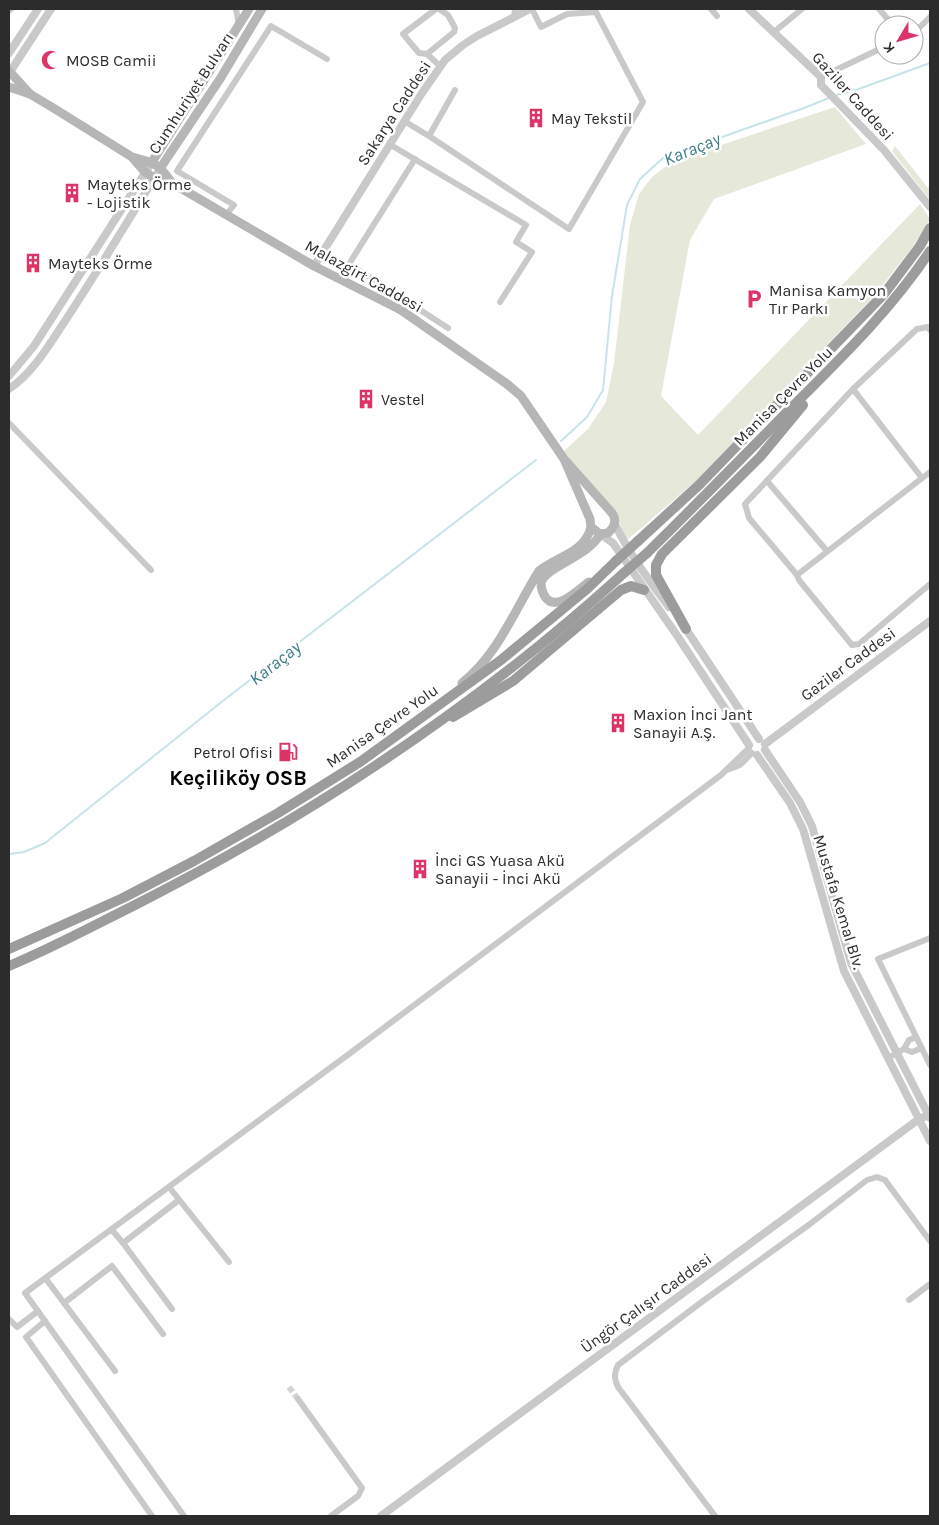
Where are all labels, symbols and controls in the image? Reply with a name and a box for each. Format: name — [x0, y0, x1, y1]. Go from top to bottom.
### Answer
north arrow — [874, 15, 924, 65]
street label: Cumhuriyet Bulvarı — [145, 29, 237, 157]
text: K — [879, 38, 899, 57]
street label: Gaziler Caddesi — [808, 48, 898, 144]
mosque icon: MOSB Camii — [40, 49, 62, 71]
place label: MOSB Camii — [66, 51, 156, 70]
street label: Sakarya Caddesi — [353, 57, 435, 169]
building icon: May Tekstil — [525, 107, 547, 129]
place label: May Tekstil — [551, 109, 632, 128]
water label: Karaçay — [660, 127, 725, 170]
place label: Mayteks Örme - Lojistik — [87, 175, 192, 212]
building icon: Mayteks Örme - Lojistik — [61, 182, 83, 204]
street label: Malazgirt Caddesi — [302, 236, 426, 316]
building icon: Mayteks Örme — [22, 252, 44, 274]
place label: Mayteks Örme — [48, 254, 153, 273]
place label: Manisa Kamyon Tır Parkı — [769, 281, 886, 318]
parking icon: Manisa Kamyon Tır Parkı — [743, 288, 765, 310]
street label: Manisa Çevre Yolu — [730, 343, 836, 449]
building icon: Vestel — [355, 388, 377, 410]
place label: Vestel — [381, 390, 425, 409]
street label: Gaziler Caddesi — [797, 623, 899, 705]
water label: Karaçay — [245, 635, 306, 690]
street label: Manisa Çevre Yolu — [322, 680, 442, 772]
place label: Maxion İnci Jant Sanayii A.Ş. — [633, 705, 752, 742]
building icon: Maxion İnci Jant Sanayii A.Ş. — [607, 712, 629, 734]
fuel station icon: Petrol Ofisi — [277, 741, 299, 763]
place label: Petrol Ofisi — [193, 743, 273, 762]
district label: Keçiliköy OSB — [169, 766, 307, 790]
street label: Mustafa Kemal Blv. — [809, 832, 869, 972]
place label: İnci GS Yuasa Akü Sanayii - İnci Akü — [435, 851, 565, 888]
building icon: İnci GS Yuasa Akü Sanayii - İnci Akü — [409, 858, 431, 880]
street label: Üngör Çalışır Caddesi — [577, 1249, 715, 1357]

